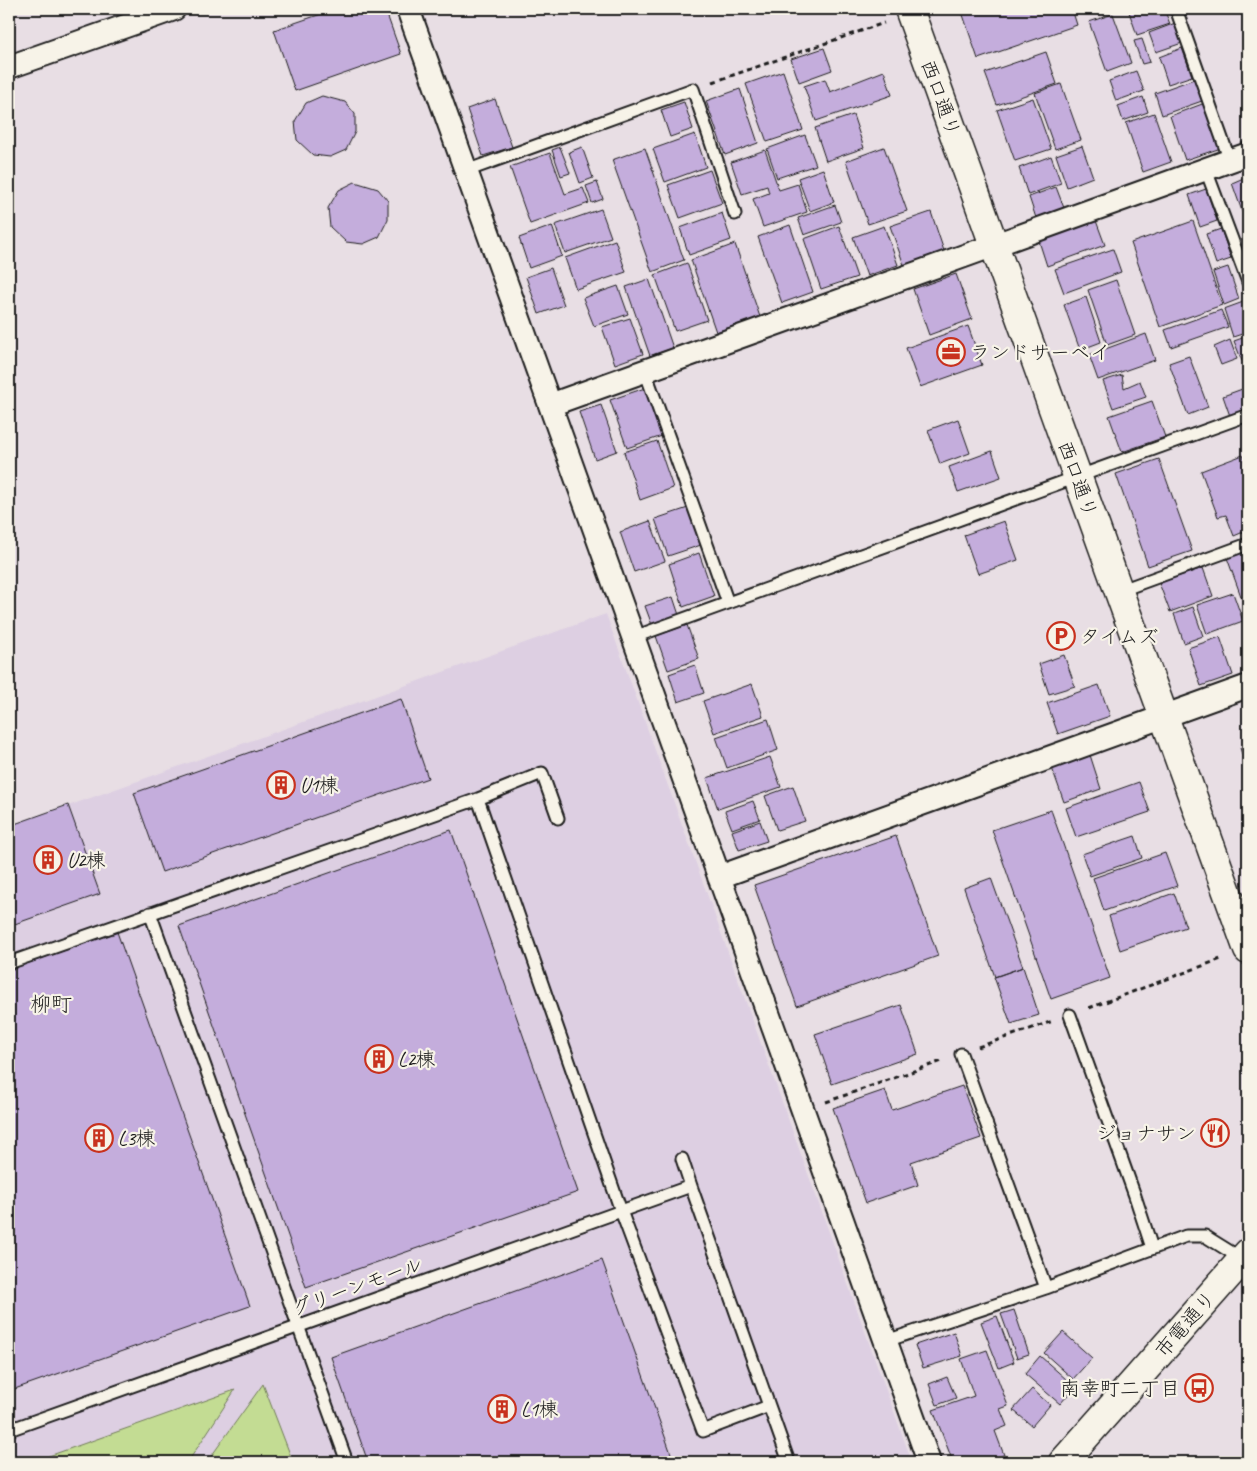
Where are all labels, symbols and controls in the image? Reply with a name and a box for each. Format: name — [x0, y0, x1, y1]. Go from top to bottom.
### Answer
street label: 西口通り — [915, 56, 966, 140]
office icon: ランドサーベイ — [936, 337, 966, 367]
place label: ランドサーベイ — [970, 340, 1110, 365]
street label: 西口通り — [1052, 437, 1103, 521]
parking icon: タイムズ — [1046, 621, 1076, 651]
place label: タイムズ — [1080, 624, 1158, 649]
building icon: U1棟 — [266, 770, 296, 800]
place label: U1棟 — [300, 773, 339, 798]
building icon: U2棟 — [33, 845, 63, 875]
place label: U2棟 — [67, 848, 106, 873]
district label: 柳町 — [30, 991, 72, 1017]
building icon: L2棟 — [364, 1044, 394, 1074]
place label: L2棟 — [398, 1047, 436, 1072]
restaurant icon: ジョナサン — [1200, 1118, 1230, 1148]
place label: ジョナサン — [1096, 1121, 1196, 1146]
building icon: L3棟 — [84, 1123, 114, 1153]
place label: L3棟 — [118, 1126, 156, 1151]
street label: グリーンモール — [288, 1251, 426, 1322]
street label: 市電通り — [1150, 1286, 1221, 1363]
bus stop icon: 南幸町二丁目 — [1184, 1373, 1214, 1403]
place label: 南幸町二丁目 — [1060, 1376, 1180, 1401]
building icon: L1棟 — [487, 1394, 517, 1424]
place label: L1棟 — [521, 1397, 559, 1422]

